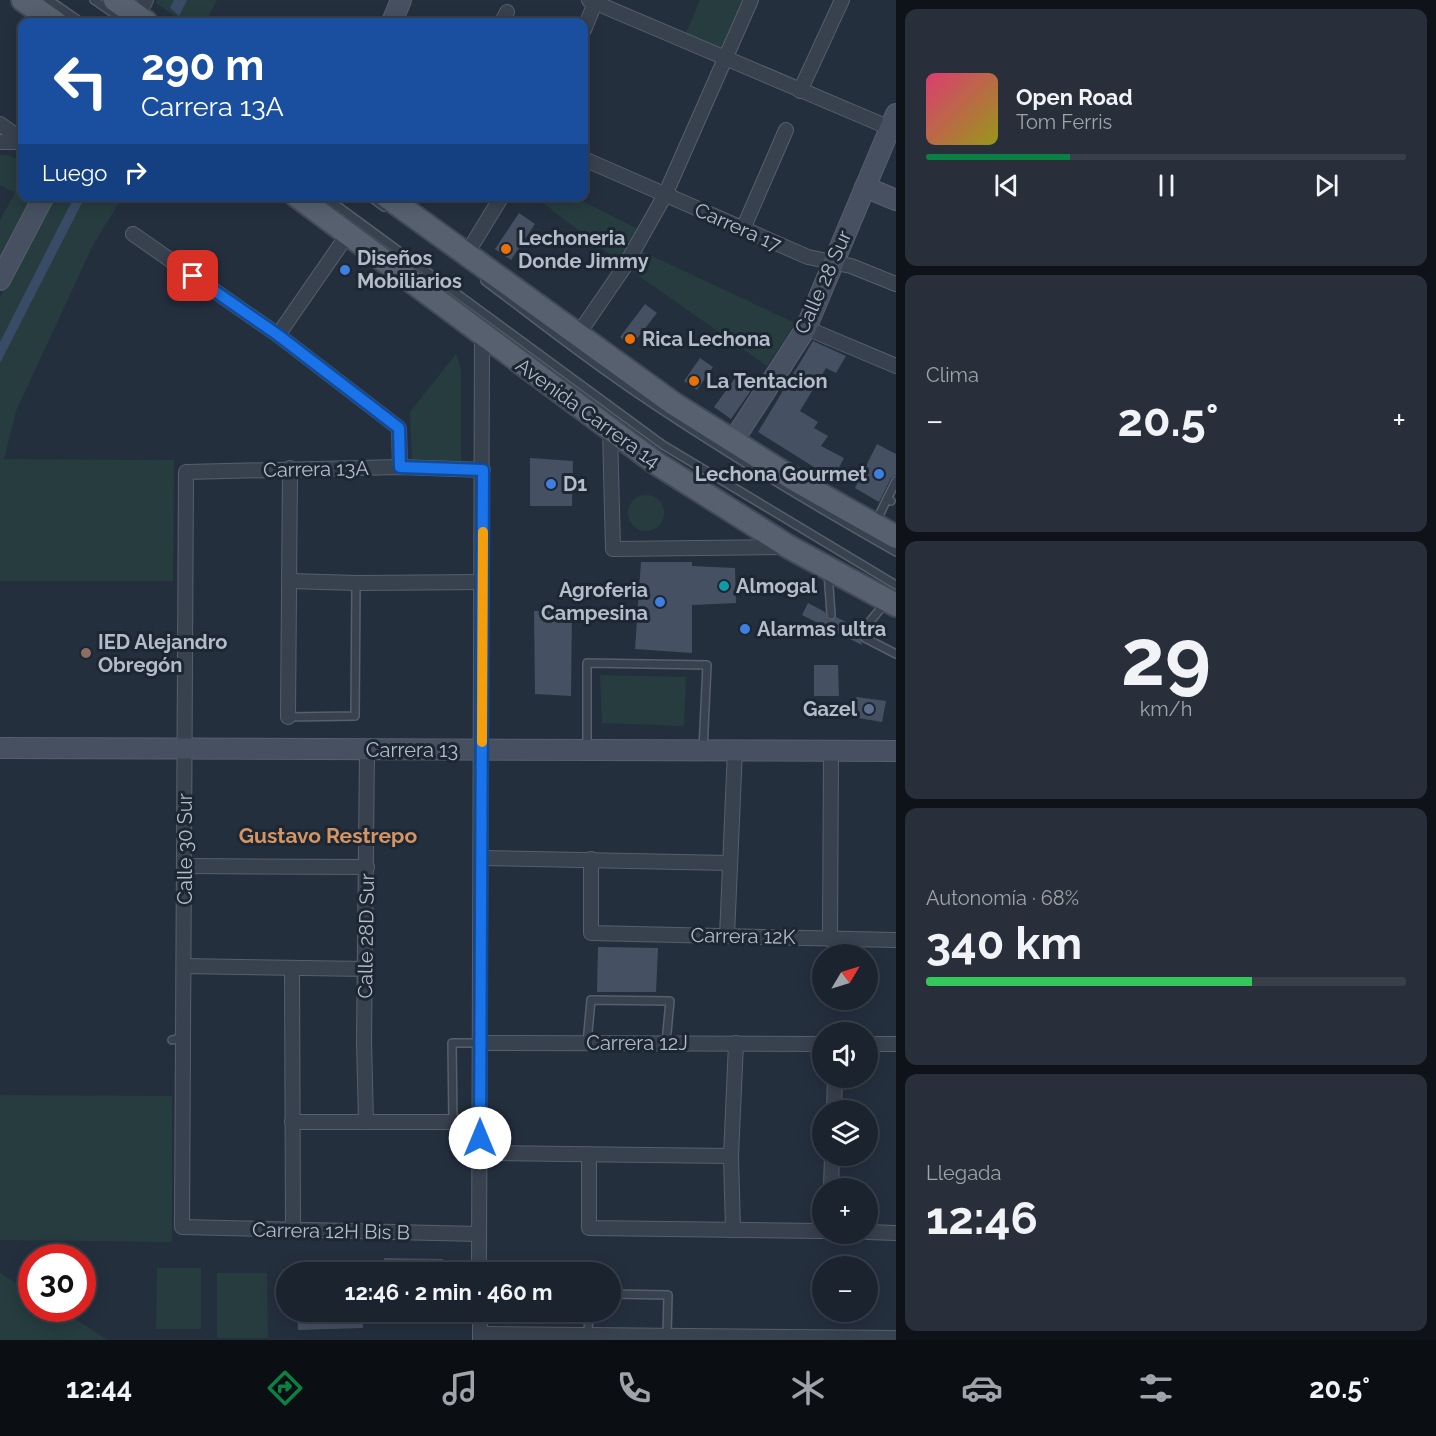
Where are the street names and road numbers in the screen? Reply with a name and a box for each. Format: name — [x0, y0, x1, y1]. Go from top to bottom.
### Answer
street label: Carrera 17 — [691, 197, 785, 257]
street label: Calle 28 Sur — [790, 227, 856, 337]
street label: Avenida Carrera 14 — [511, 353, 665, 473]
street label: Carrera 13A — [263, 456, 370, 482]
street label: Carrera 13 — [366, 738, 458, 762]
street label: Calle 30 Sur — [173, 793, 197, 905]
street label: Calle 28D Sur — [353, 873, 379, 999]
street label: Carrera 12K — [690, 923, 796, 949]
street label: Carrera 12J — [586, 1031, 688, 1055]
street label: Carrera 12H Bis B — [252, 1218, 410, 1244]

